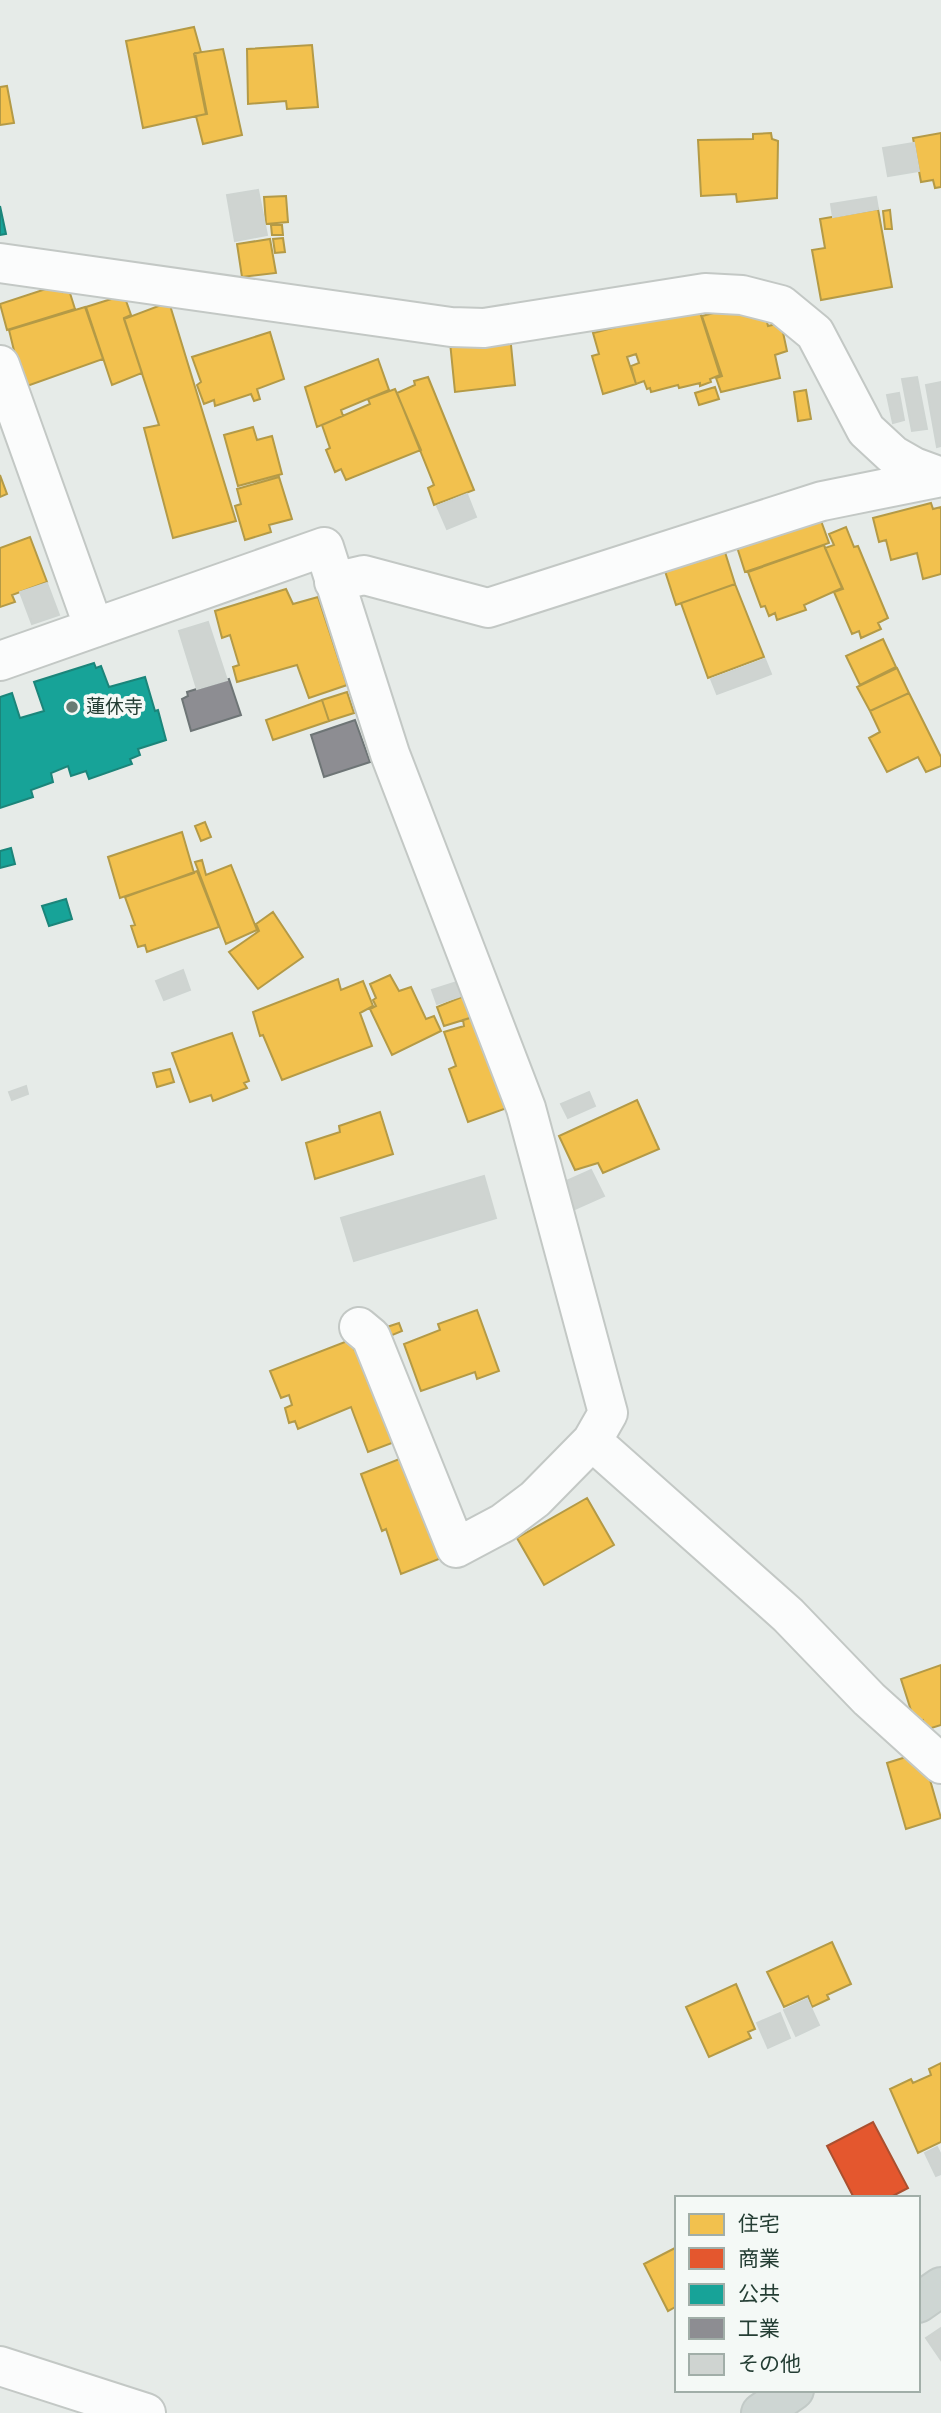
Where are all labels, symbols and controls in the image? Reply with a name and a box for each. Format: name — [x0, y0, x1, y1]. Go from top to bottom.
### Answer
place label: 蓮休寺 — [86, 696, 143, 718]
marker: 蓮休寺 — [64, 699, 80, 715]
legend — [675, 2196, 920, 2392]
text: 住宅 — [738, 2212, 780, 2237]
text: 商業 — [738, 2247, 780, 2272]
text: 公共 — [738, 2282, 780, 2307]
text: 工業 — [738, 2317, 780, 2342]
text: その他 — [738, 2352, 801, 2377]

